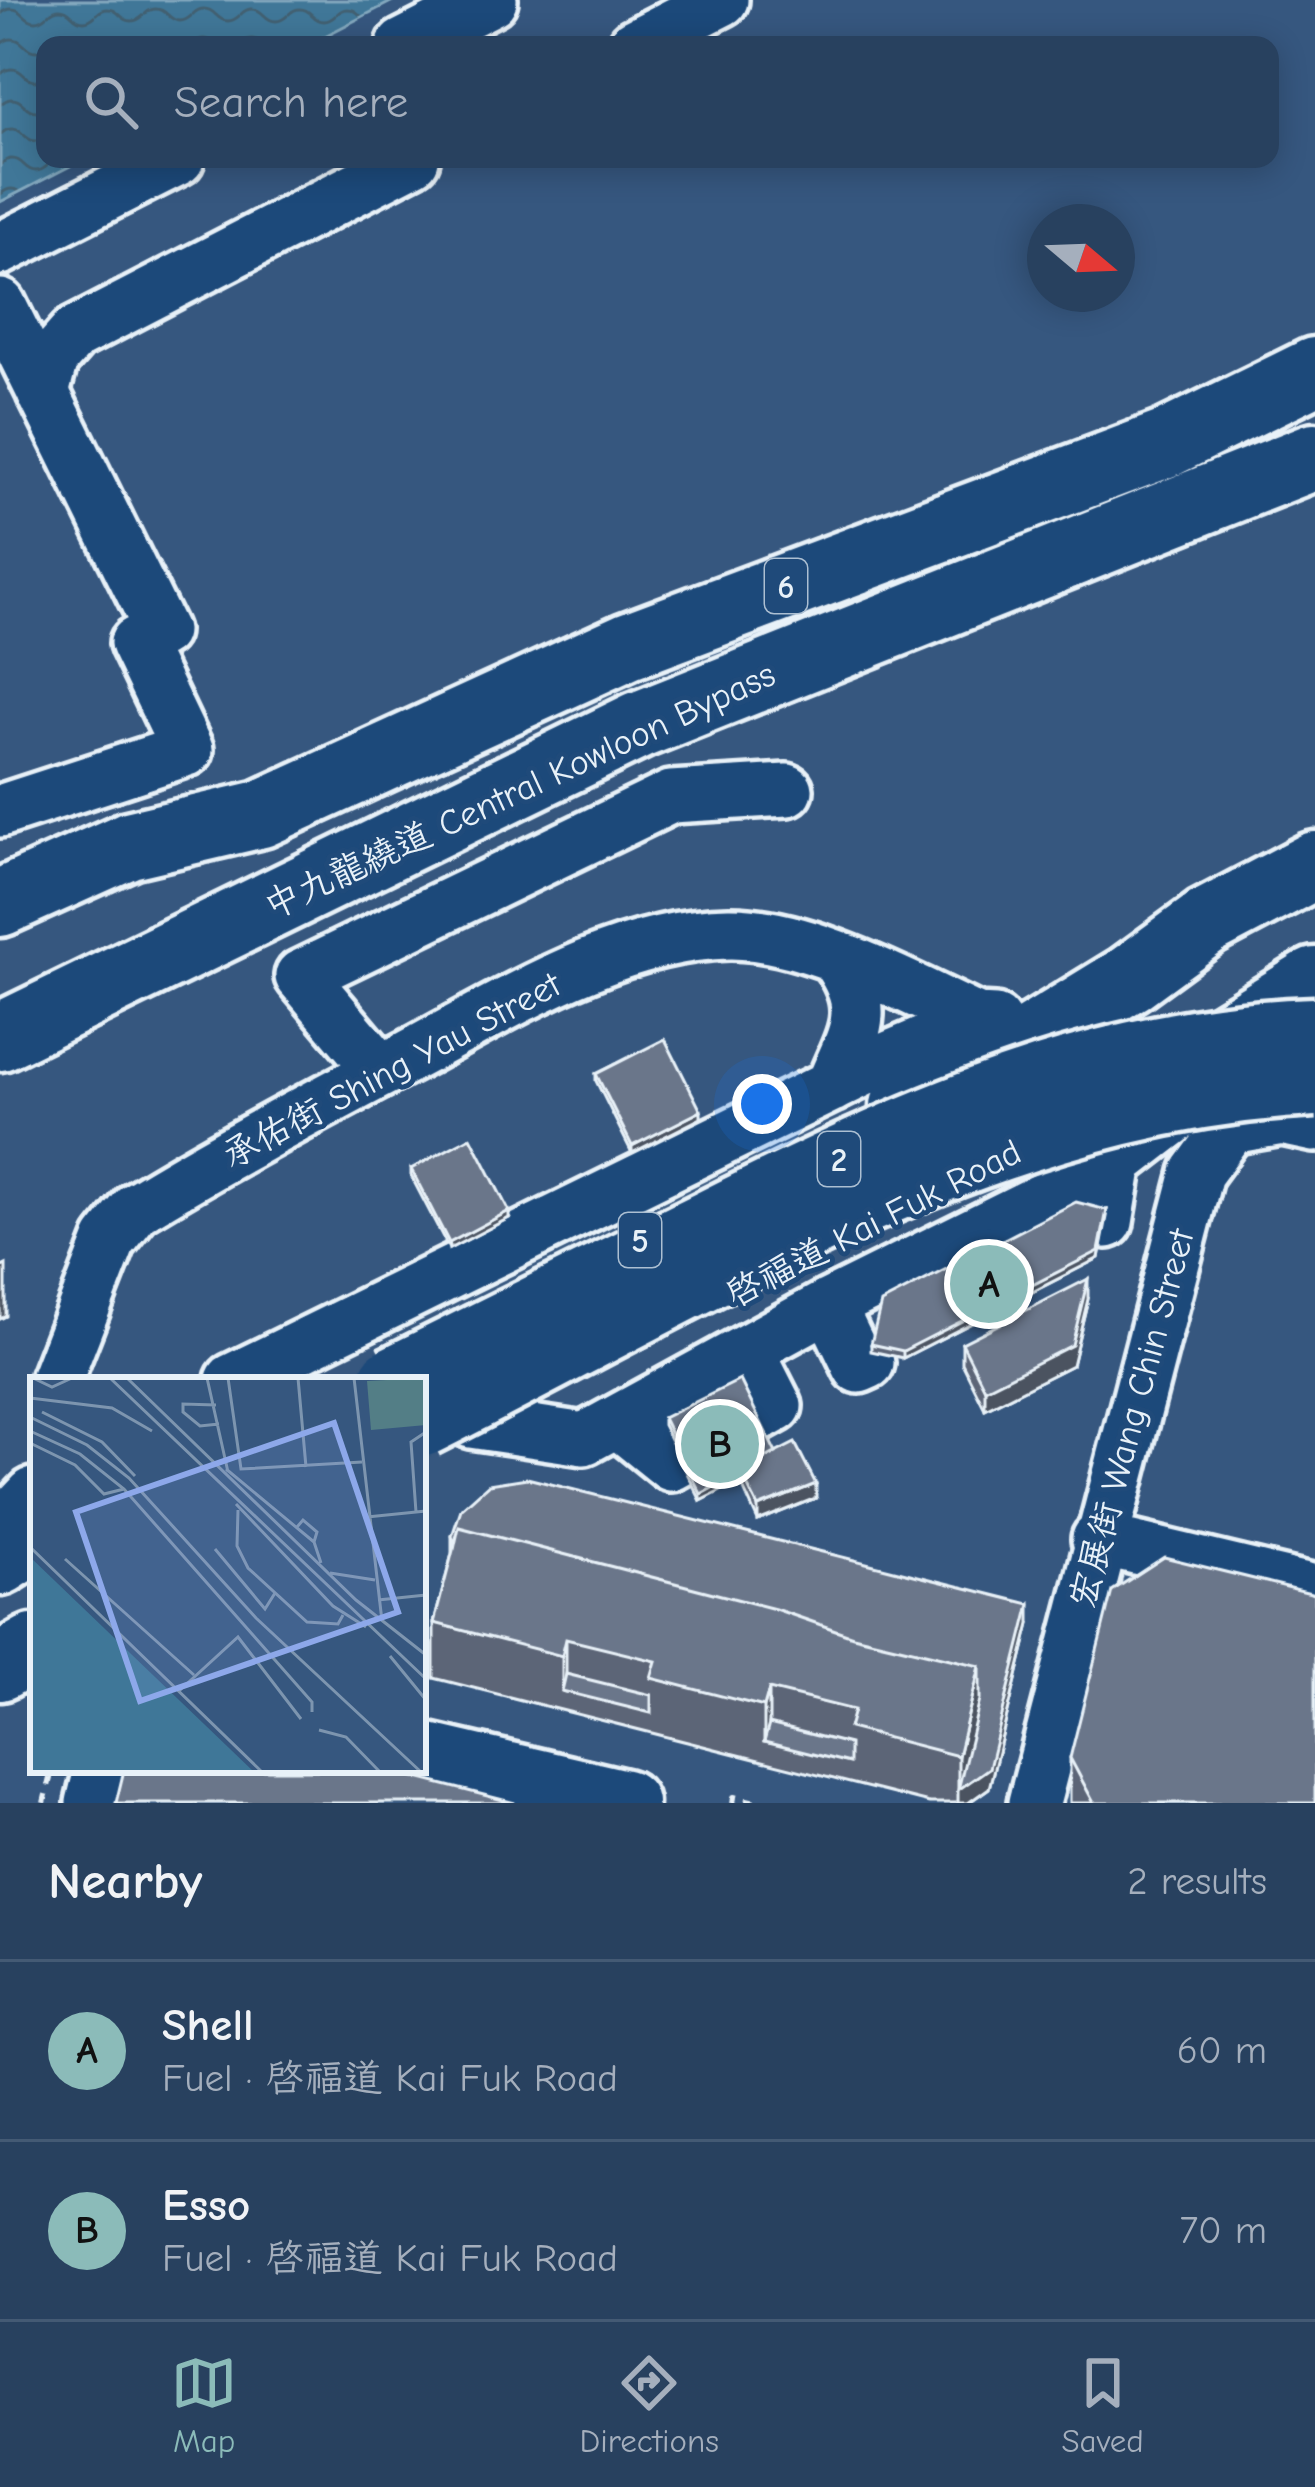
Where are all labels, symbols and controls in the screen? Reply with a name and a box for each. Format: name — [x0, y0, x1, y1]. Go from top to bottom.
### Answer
search box — [36, 36, 1279, 168]
icon: search — [78, 69, 144, 135]
text: Search here — [174, 76, 408, 128]
north arrow — [1027, 204, 1135, 312]
road number: 6 — [765, 559, 807, 613]
street label: 中九龍繞道 Central Kowloon Bypass — [258, 654, 782, 927]
street label: 承佑街 Shing Yau Street — [216, 963, 569, 1177]
your location — [732, 1074, 792, 1134]
street label: 啓福道 Kai Fuk Road — [719, 1131, 1028, 1315]
road number: 2 — [818, 1132, 860, 1186]
road number: 5 — [619, 1213, 661, 1267]
street label: 宏展街 Wang Chin Street — [1062, 1223, 1203, 1612]
pin: A — [950, 1239, 1028, 1329]
inset map — [30, 1377, 426, 1773]
pin: B — [681, 1399, 759, 1489]
text: Nearby — [48, 1852, 202, 1911]
text: 2 results — [1127, 1859, 1267, 1904]
text: Shell — [162, 1999, 254, 2051]
text: A — [76, 2028, 98, 2073]
text: 60 m — [1177, 2028, 1267, 2073]
text: Fuel · 啓福道 Kai Fuk Road — [162, 2056, 618, 2101]
text: Esso — [162, 2179, 250, 2231]
text: B — [75, 2208, 99, 2253]
text: 70 m — [1180, 2208, 1267, 2253]
text: Fuel · 啓福道 Kai Fuk Road — [162, 2236, 618, 2281]
tab: Map — [171, 2350, 237, 2460]
tab: Directions — [580, 2350, 719, 2460]
tab: Saved — [1061, 2350, 1144, 2460]

